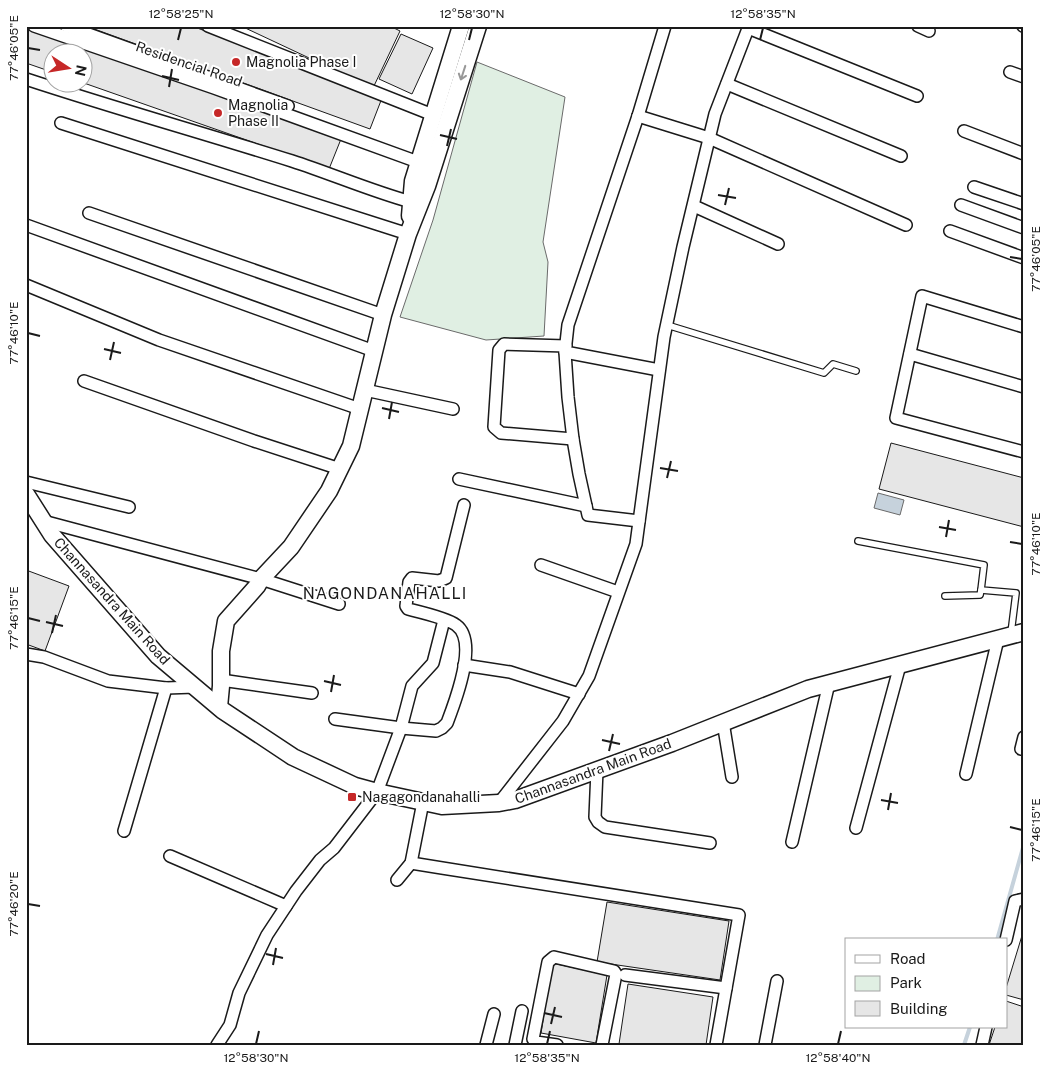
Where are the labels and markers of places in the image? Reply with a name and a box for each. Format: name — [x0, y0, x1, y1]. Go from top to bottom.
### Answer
place label: Magnolia Phase I — [246, 54, 357, 70]
marker: Magnolia Phase I — [230, 56, 242, 68]
place label: Magnolia Phase II — [228, 97, 288, 129]
marker: Magnolia Phase II — [212, 107, 224, 119]
place label: Nagagondanahalli — [362, 789, 480, 805]
marker: Nagagondanahalli — [346, 791, 358, 803]

